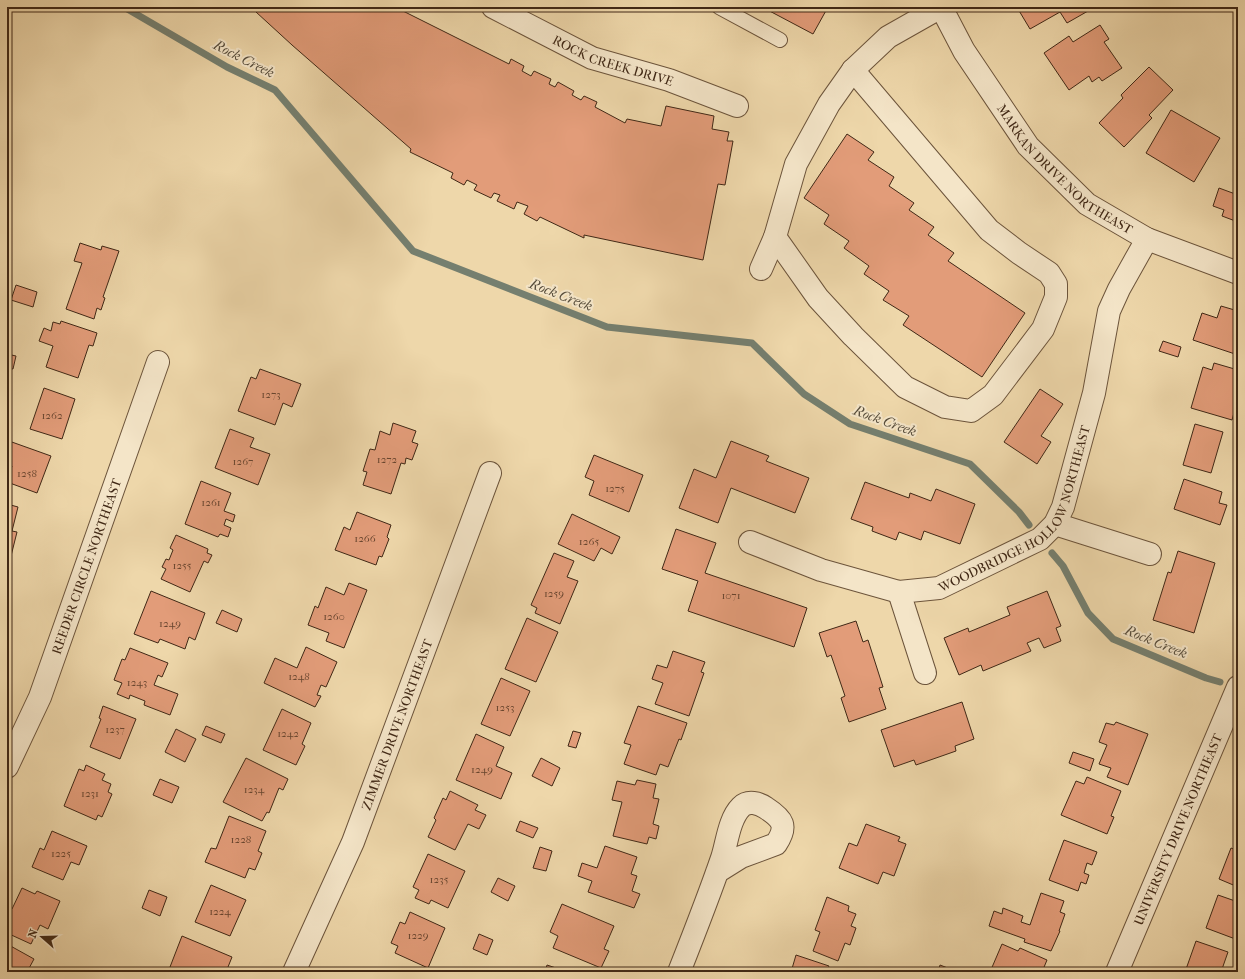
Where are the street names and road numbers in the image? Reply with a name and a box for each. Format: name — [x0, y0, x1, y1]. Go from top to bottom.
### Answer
street label: ROCK CREEK DRIVE — [550, 32, 676, 89]
street label: MARKAN DRIVE NORTHEAST — [994, 101, 1136, 237]
street label: WOODBRIDGE HOLLOW NORTHEAST — [935, 423, 1092, 595]
street label: REEDER CIRCLE NORTHEAST — [48, 476, 124, 656]
street label: ZIMMER DRIVE NORTHEAST — [358, 637, 435, 812]
street label: UNIVERSITY DRIVE NORTHEAST — [1130, 731, 1225, 927]

